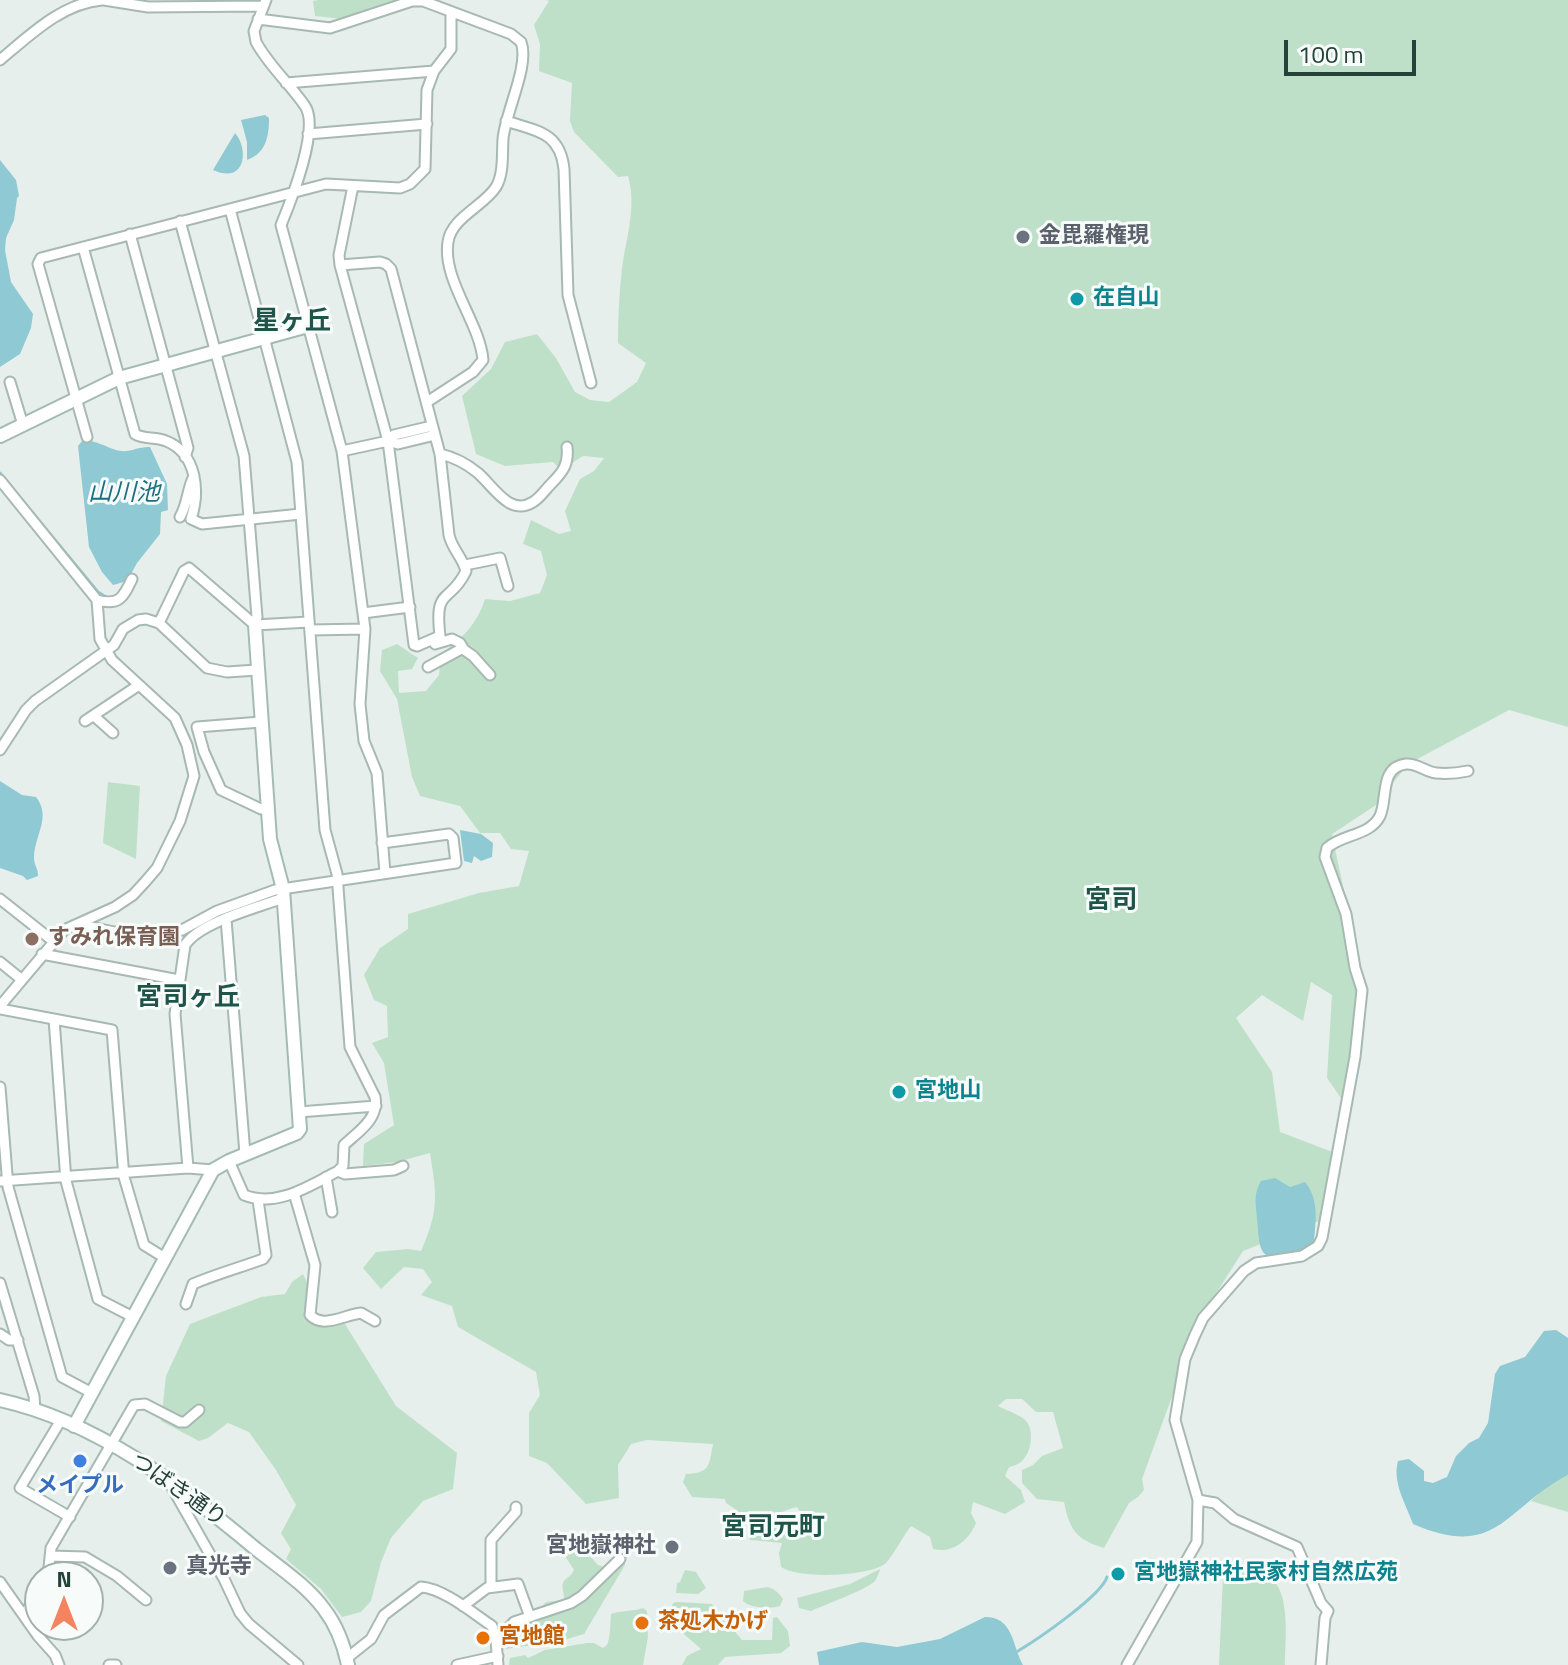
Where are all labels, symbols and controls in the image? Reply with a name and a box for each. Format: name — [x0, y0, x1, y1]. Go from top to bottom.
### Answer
scale bar — [1288, 24, 1420, 74]
text: 100 m — [1298, 36, 1364, 72]
place label: 金毘羅権現 — [1039, 224, 1149, 250]
marker: 金毘羅権現 — [1014, 228, 1032, 246]
place label: 在自山 — [1093, 286, 1159, 312]
marker: 在自山 — [1068, 290, 1086, 308]
district label: 星ヶ丘 — [253, 307, 331, 339]
water label: 山川池 — [88, 480, 160, 508]
district label: 宮司 — [1085, 886, 1137, 918]
place label: すみれ保育園 — [48, 926, 180, 952]
marker: すみれ保育園 — [23, 930, 41, 948]
district label: 宮司ヶ丘 — [136, 983, 240, 1015]
place label: 宮地山 — [915, 1079, 981, 1105]
marker: 宮地山 — [890, 1083, 908, 1101]
street label: つばき通り — [125, 1449, 231, 1533]
marker: メイプル — [71, 1452, 89, 1470]
place label: メイプル — [36, 1474, 124, 1500]
district label: 宮司元町 — [721, 1513, 825, 1545]
place label: 宮地嶽神社 — [546, 1534, 656, 1560]
marker: 宮地嶽神社 — [663, 1538, 681, 1556]
place label: 真光寺 — [186, 1555, 252, 1581]
marker: 真光寺 — [161, 1559, 179, 1577]
north arrow — [24, 1561, 104, 1641]
place label: 宮地嶽神社民家村自然広苑 — [1134, 1561, 1398, 1587]
text: N — [56, 1562, 72, 1596]
marker: 宮地嶽神社民家村自然広苑 — [1109, 1565, 1127, 1583]
place label: 茶処木かげ — [658, 1610, 768, 1636]
marker: 茶処木かげ — [633, 1614, 651, 1632]
place label: 宮地館 — [499, 1625, 565, 1651]
marker: 宮地館 — [474, 1629, 492, 1647]

